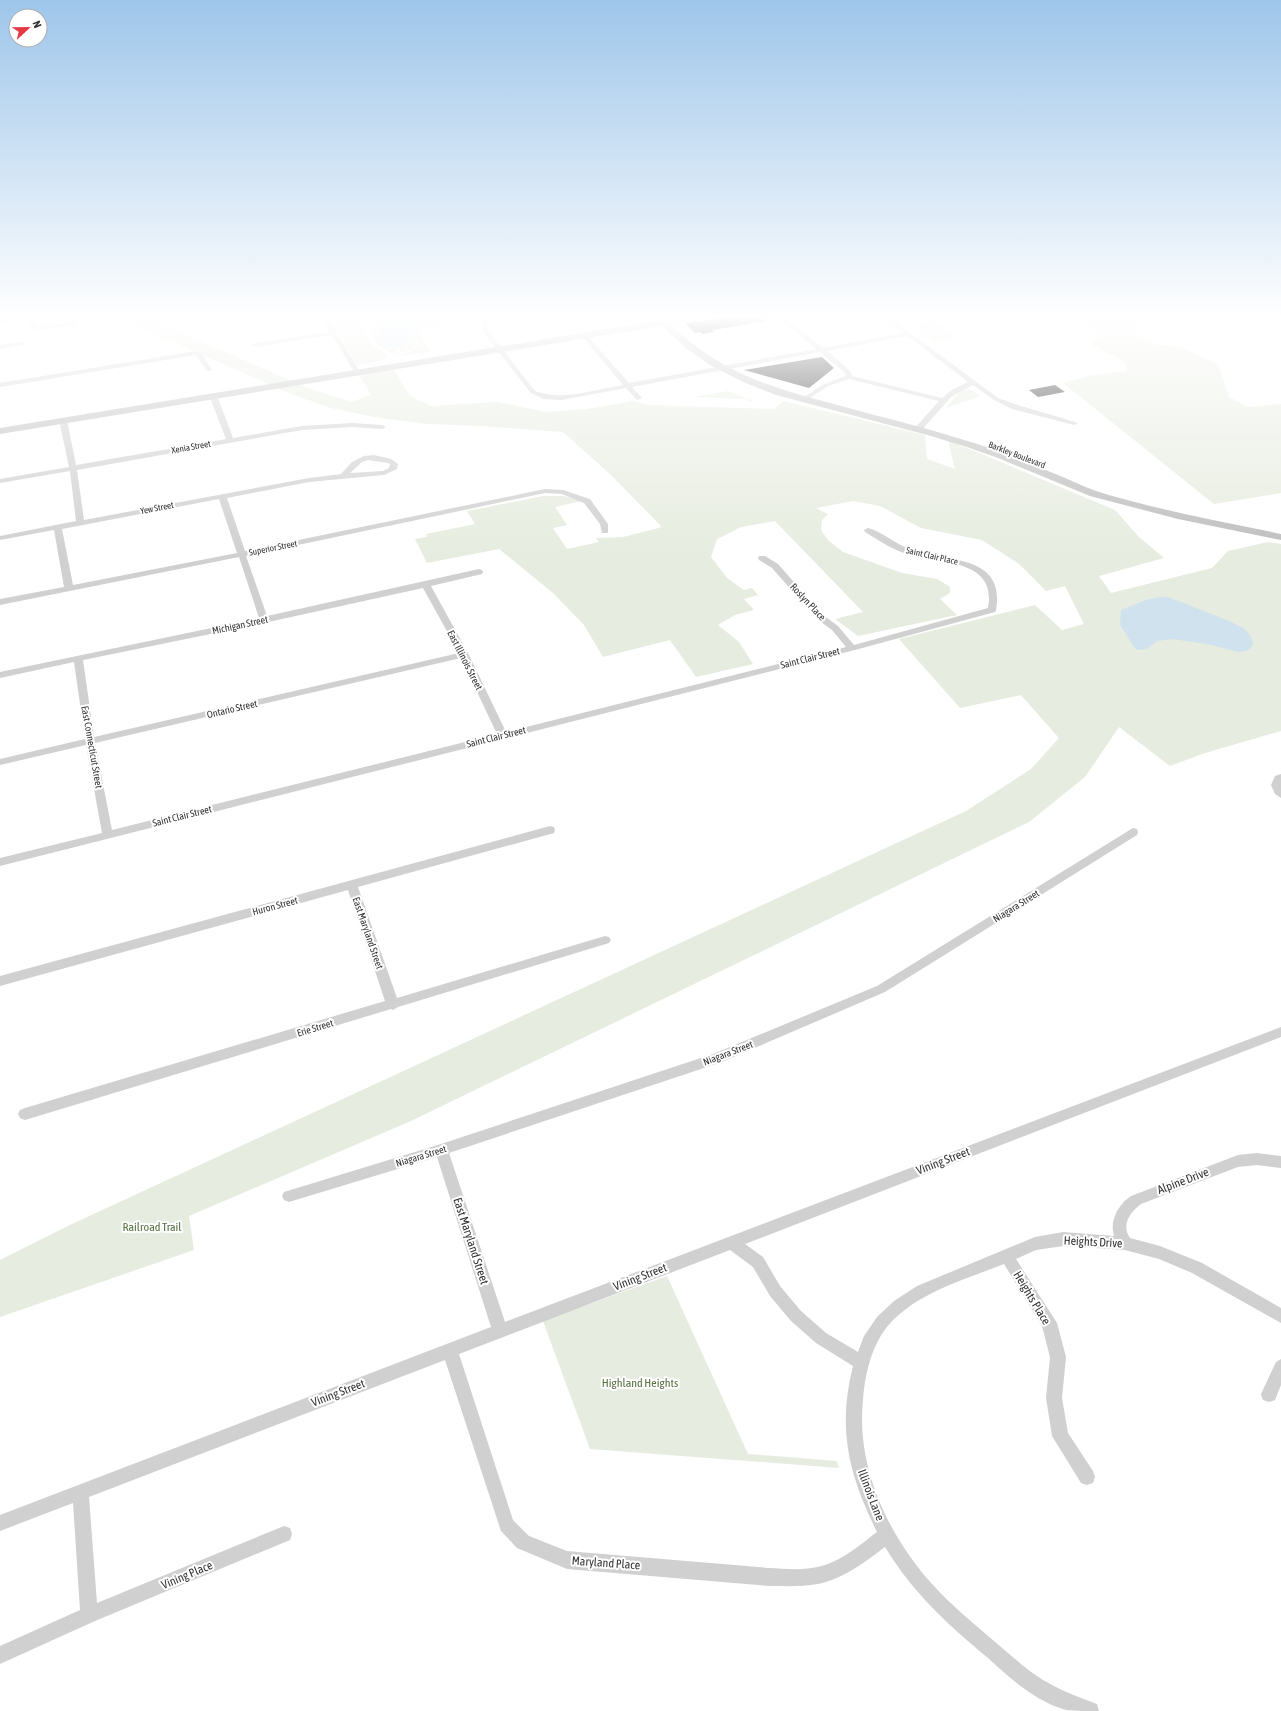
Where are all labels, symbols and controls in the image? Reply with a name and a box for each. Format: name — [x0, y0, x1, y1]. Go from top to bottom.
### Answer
north arrow — [8, 8, 48, 48]
text: N — [30, 19, 44, 30]
street label: Xenia Street — [171, 439, 212, 455]
street label: Barkley Boulevard — [987, 440, 1047, 470]
street label: Yew Street — [139, 500, 175, 516]
street label: Superior Street — [248, 538, 298, 558]
street label: Saint Clair Place — [905, 545, 959, 567]
street label: Roslyn Place — [788, 581, 828, 623]
street label: Michigan Street — [211, 614, 269, 636]
street label: East Illinois Street — [445, 628, 485, 692]
street label: Saint Clair Street — [779, 645, 841, 671]
street label: Ontario Street — [206, 698, 258, 720]
street label: East Connecticut Street — [79, 705, 105, 789]
street label: Saint Clair Street — [465, 724, 527, 750]
street label: Saint Clair Street — [151, 803, 213, 829]
street label: Niagara Street — [991, 887, 1041, 925]
street label: Huron Street — [251, 895, 299, 917]
street label: East Maryland Street — [351, 896, 385, 971]
street label: Erie Street — [296, 1017, 335, 1039]
street label: Niagara Street — [702, 1038, 754, 1068]
street label: Niagara Street — [394, 1143, 448, 1169]
street label: Vining Street — [914, 1144, 972, 1178]
street label: Alpine Drive — [1155, 1165, 1211, 1197]
street label: East Maryland Street — [450, 1196, 492, 1287]
park label: Railroad Trail — [123, 1220, 182, 1234]
street label: Heights Drive — [1063, 1233, 1123, 1251]
street label: Vining Street — [611, 1260, 669, 1294]
street label: Heights Place — [1011, 1269, 1053, 1327]
street label: Vining Street — [309, 1376, 367, 1410]
park label: Highland Heights — [602, 1376, 678, 1390]
street label: Illinois Lane — [855, 1467, 887, 1523]
street label: Maryland Place — [571, 1554, 641, 1572]
street label: Vining Place — [159, 1558, 215, 1592]

